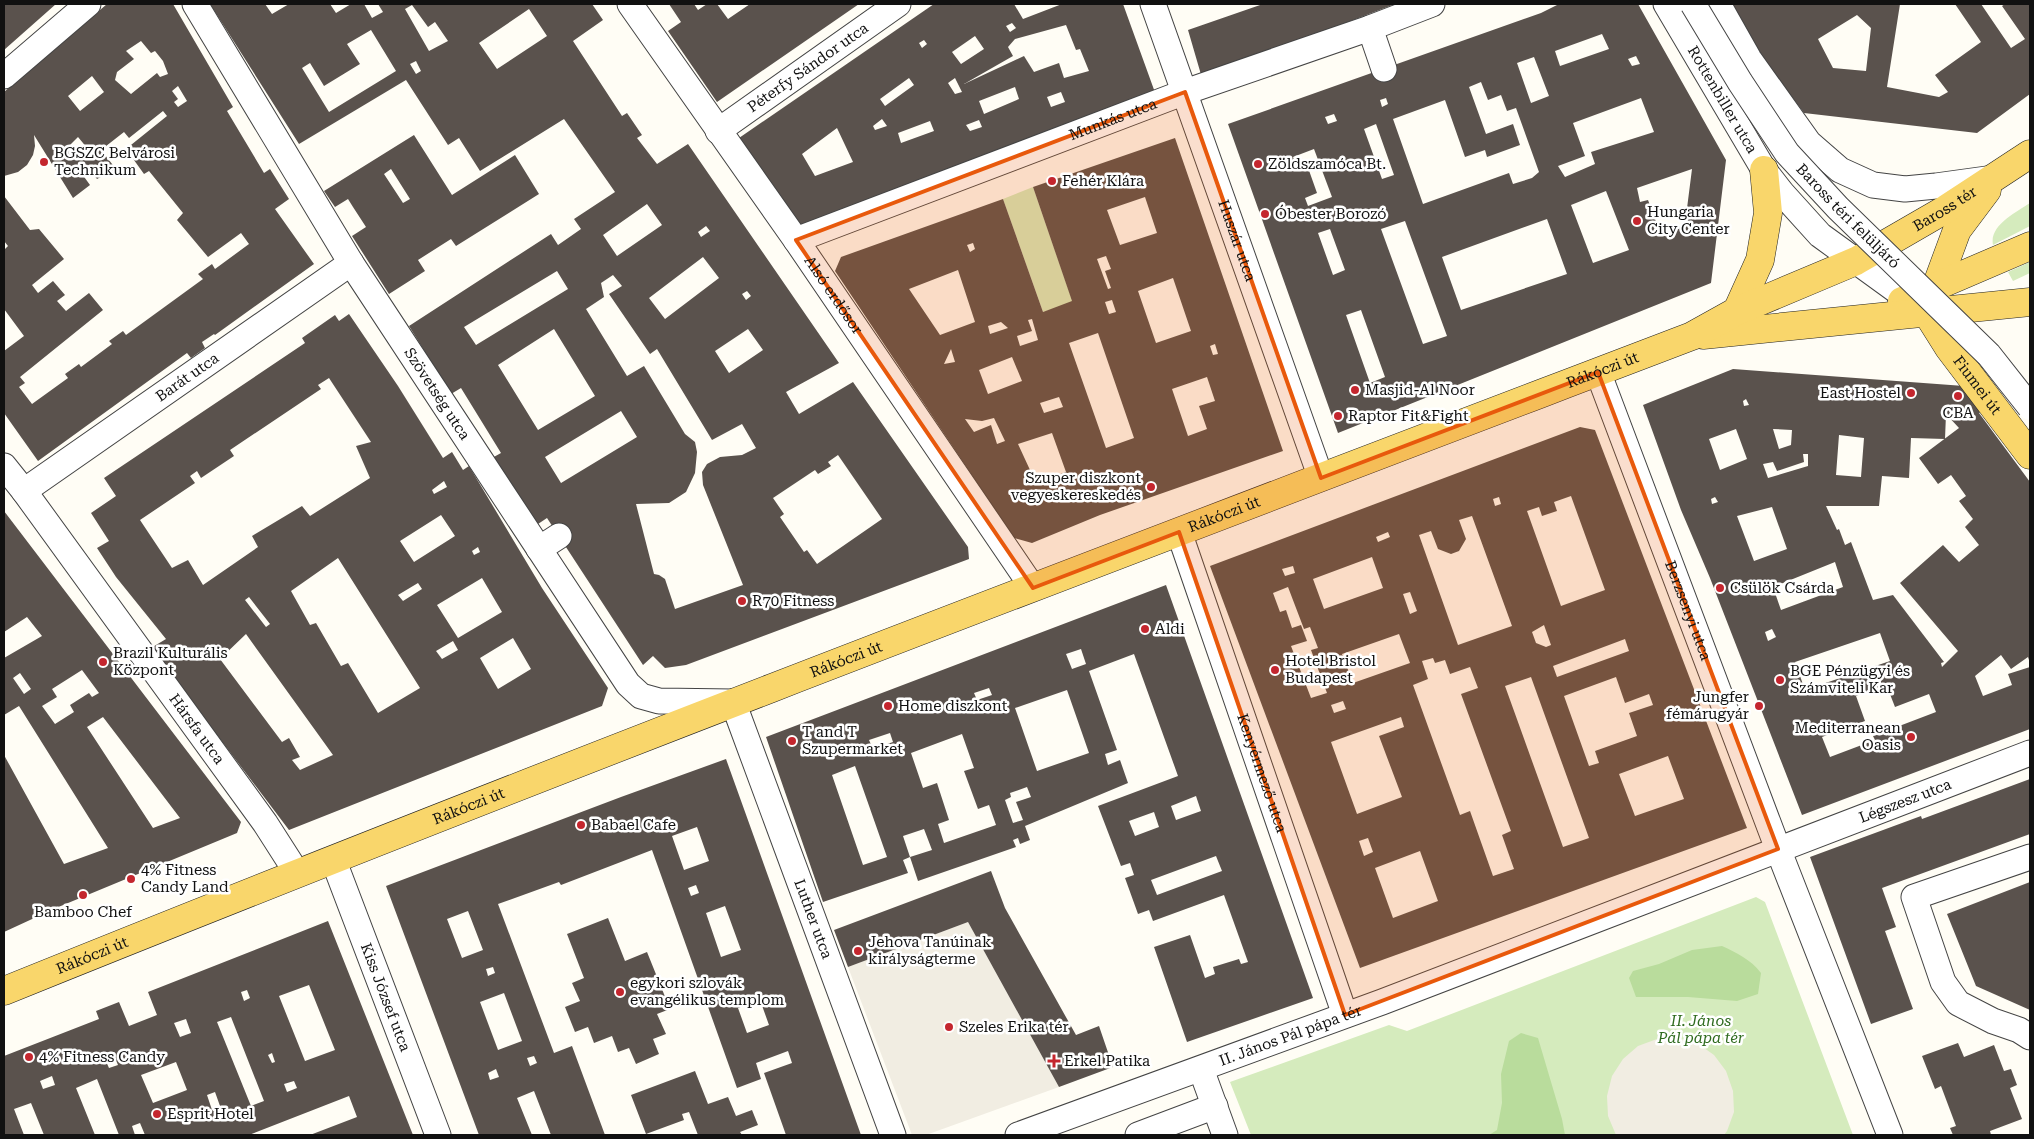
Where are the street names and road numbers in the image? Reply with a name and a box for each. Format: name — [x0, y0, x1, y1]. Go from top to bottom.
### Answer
street label: Péterfy Sándor utca — [744, 19, 872, 116]
street label: Rottenbiller utca — [1684, 43, 1761, 157]
street label: Munkás utca — [1066, 95, 1159, 144]
street label: Baross téri felüljáró — [1792, 160, 1904, 272]
street label: Baross tér — [1910, 183, 1980, 235]
street label: Huszár utca — [1214, 197, 1260, 284]
street label: Alsó erdősor — [800, 252, 866, 338]
street label: Szövetség utca — [400, 344, 474, 443]
street label: Rákóczi út — [1564, 348, 1642, 392]
street label: Barát utca — [152, 349, 222, 405]
street label: Fiumei út — [1949, 352, 2005, 418]
street label: Rákóczi út — [1186, 492, 1263, 536]
street label: Berzsenyi utca — [1661, 558, 1715, 663]
street label: Rákóczi út — [807, 637, 885, 681]
street label: Hársfa utca — [165, 690, 228, 768]
street label: Kenyérmező utca — [1233, 711, 1291, 835]
street label: Légszesz utca — [1856, 775, 1954, 827]
street label: Rákóczi út — [430, 784, 507, 828]
street label: Luther utca — [790, 877, 836, 961]
street label: Rákóczi út — [54, 933, 131, 978]
street label: Kiss József utca — [357, 941, 414, 1054]
street label: II. János Pál pápa tér — [1217, 1001, 1364, 1070]

